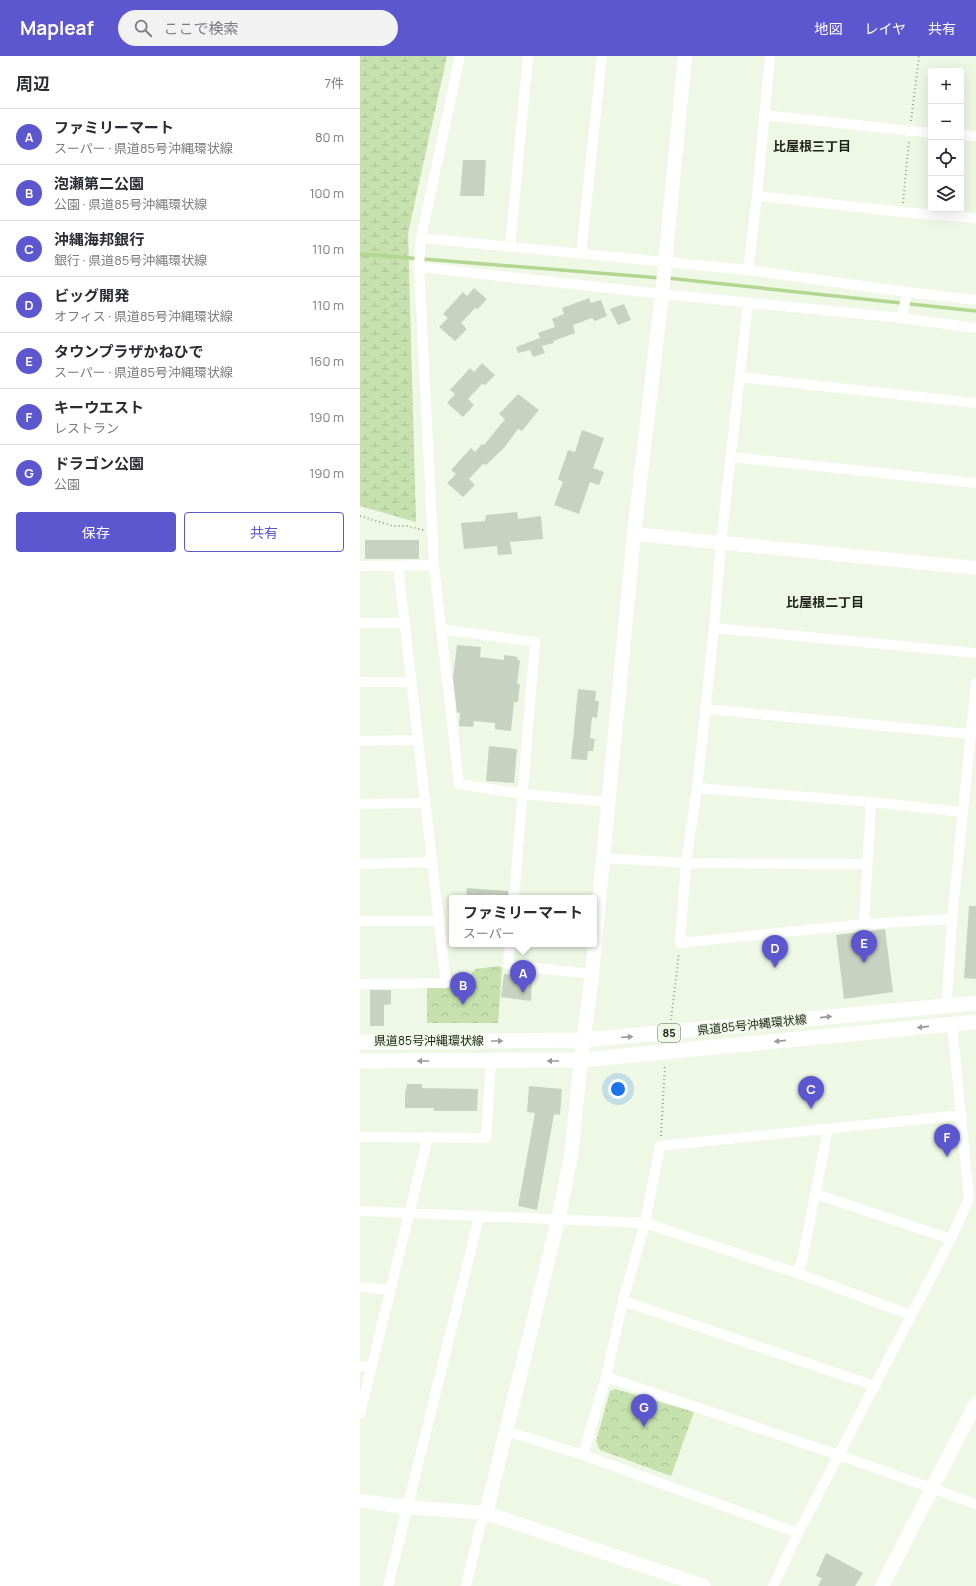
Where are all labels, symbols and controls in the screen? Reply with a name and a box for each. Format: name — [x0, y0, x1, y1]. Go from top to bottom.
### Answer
search box — [118, 10, 398, 46]
text: Mapleaf — [20, 15, 94, 41]
icon: search — [132, 17, 154, 39]
text: ここで検索 — [164, 18, 239, 39]
text: 地図 — [814, 19, 842, 38]
text: レイヤ — [864, 19, 906, 38]
text: 共有 — [928, 19, 956, 38]
map controls — [928, 68, 964, 212]
button: + — [928, 68, 964, 104]
text: 周辺 — [16, 72, 50, 95]
text: 7件 — [324, 74, 344, 92]
button: − — [928, 104, 964, 140]
text: ファミリーマート — [54, 117, 174, 138]
text: A — [25, 128, 33, 146]
text: 80 m — [315, 128, 344, 146]
district label: 比屋根三丁目 — [773, 137, 851, 155]
text: スーパー · 県道85号沖縄環状線 — [54, 139, 233, 157]
button: locate — [928, 140, 964, 176]
text: 泡瀬第二公園 — [54, 173, 144, 194]
button: layers — [928, 176, 964, 212]
text: B — [25, 184, 33, 202]
text: 100 m — [309, 184, 344, 202]
text: 公園 · 県道85号沖縄環状線 — [54, 195, 207, 213]
text: 沖縄海邦銀行 — [54, 229, 144, 250]
text: C — [24, 240, 34, 258]
text: 110 m — [312, 240, 344, 258]
text: 銀行 · 県道85号沖縄環状線 — [54, 251, 207, 269]
text: ビッグ開発 — [54, 285, 129, 306]
text: D — [24, 296, 34, 314]
text: 110 m — [312, 296, 344, 314]
text: オフィス · 県道85号沖縄環状線 — [54, 307, 233, 325]
text: タウンプラザかねひで — [54, 341, 204, 362]
text: E — [25, 352, 33, 370]
text: 160 m — [309, 352, 344, 370]
text: スーパー · 県道85号沖縄環状線 — [54, 363, 233, 381]
text: キーウエスト — [54, 397, 144, 418]
text: F — [26, 408, 32, 426]
text: 190 m — [309, 408, 344, 426]
text: レストラン — [54, 419, 119, 437]
text: ドラゴン公園 — [54, 453, 144, 474]
text: G — [24, 464, 34, 482]
text: 190 m — [309, 464, 344, 482]
text: 公園 — [54, 475, 80, 493]
button: 保存 — [16, 512, 176, 552]
button: 共有 — [184, 512, 344, 552]
district label: 比屋根二丁目 — [786, 593, 864, 611]
popup — [449, 895, 597, 947]
text: ファミリーマート — [463, 902, 583, 923]
text: スーパー — [463, 924, 515, 942]
pin: E — [851, 930, 877, 963]
pin: D — [762, 935, 788, 968]
pin: A — [510, 960, 536, 993]
pin: B — [450, 972, 476, 1005]
street label: 県道85号沖縄環状線 — [696, 1010, 807, 1039]
one-way arrow — [820, 1014, 832, 1021]
road number: 85 — [658, 1024, 680, 1042]
one-way arrow — [917, 1024, 929, 1031]
street label: 県道85号沖縄環状線 — [374, 1032, 484, 1049]
one-way arrow — [621, 1033, 633, 1040]
one-way arrow — [491, 1038, 504, 1044]
one-way arrow — [774, 1038, 786, 1045]
one-way arrow — [416, 1058, 429, 1064]
one-way arrow — [546, 1058, 559, 1064]
pin: C — [798, 1076, 824, 1109]
your location — [608, 1079, 628, 1099]
pin: F — [934, 1124, 960, 1157]
pin: G — [631, 1394, 657, 1427]

